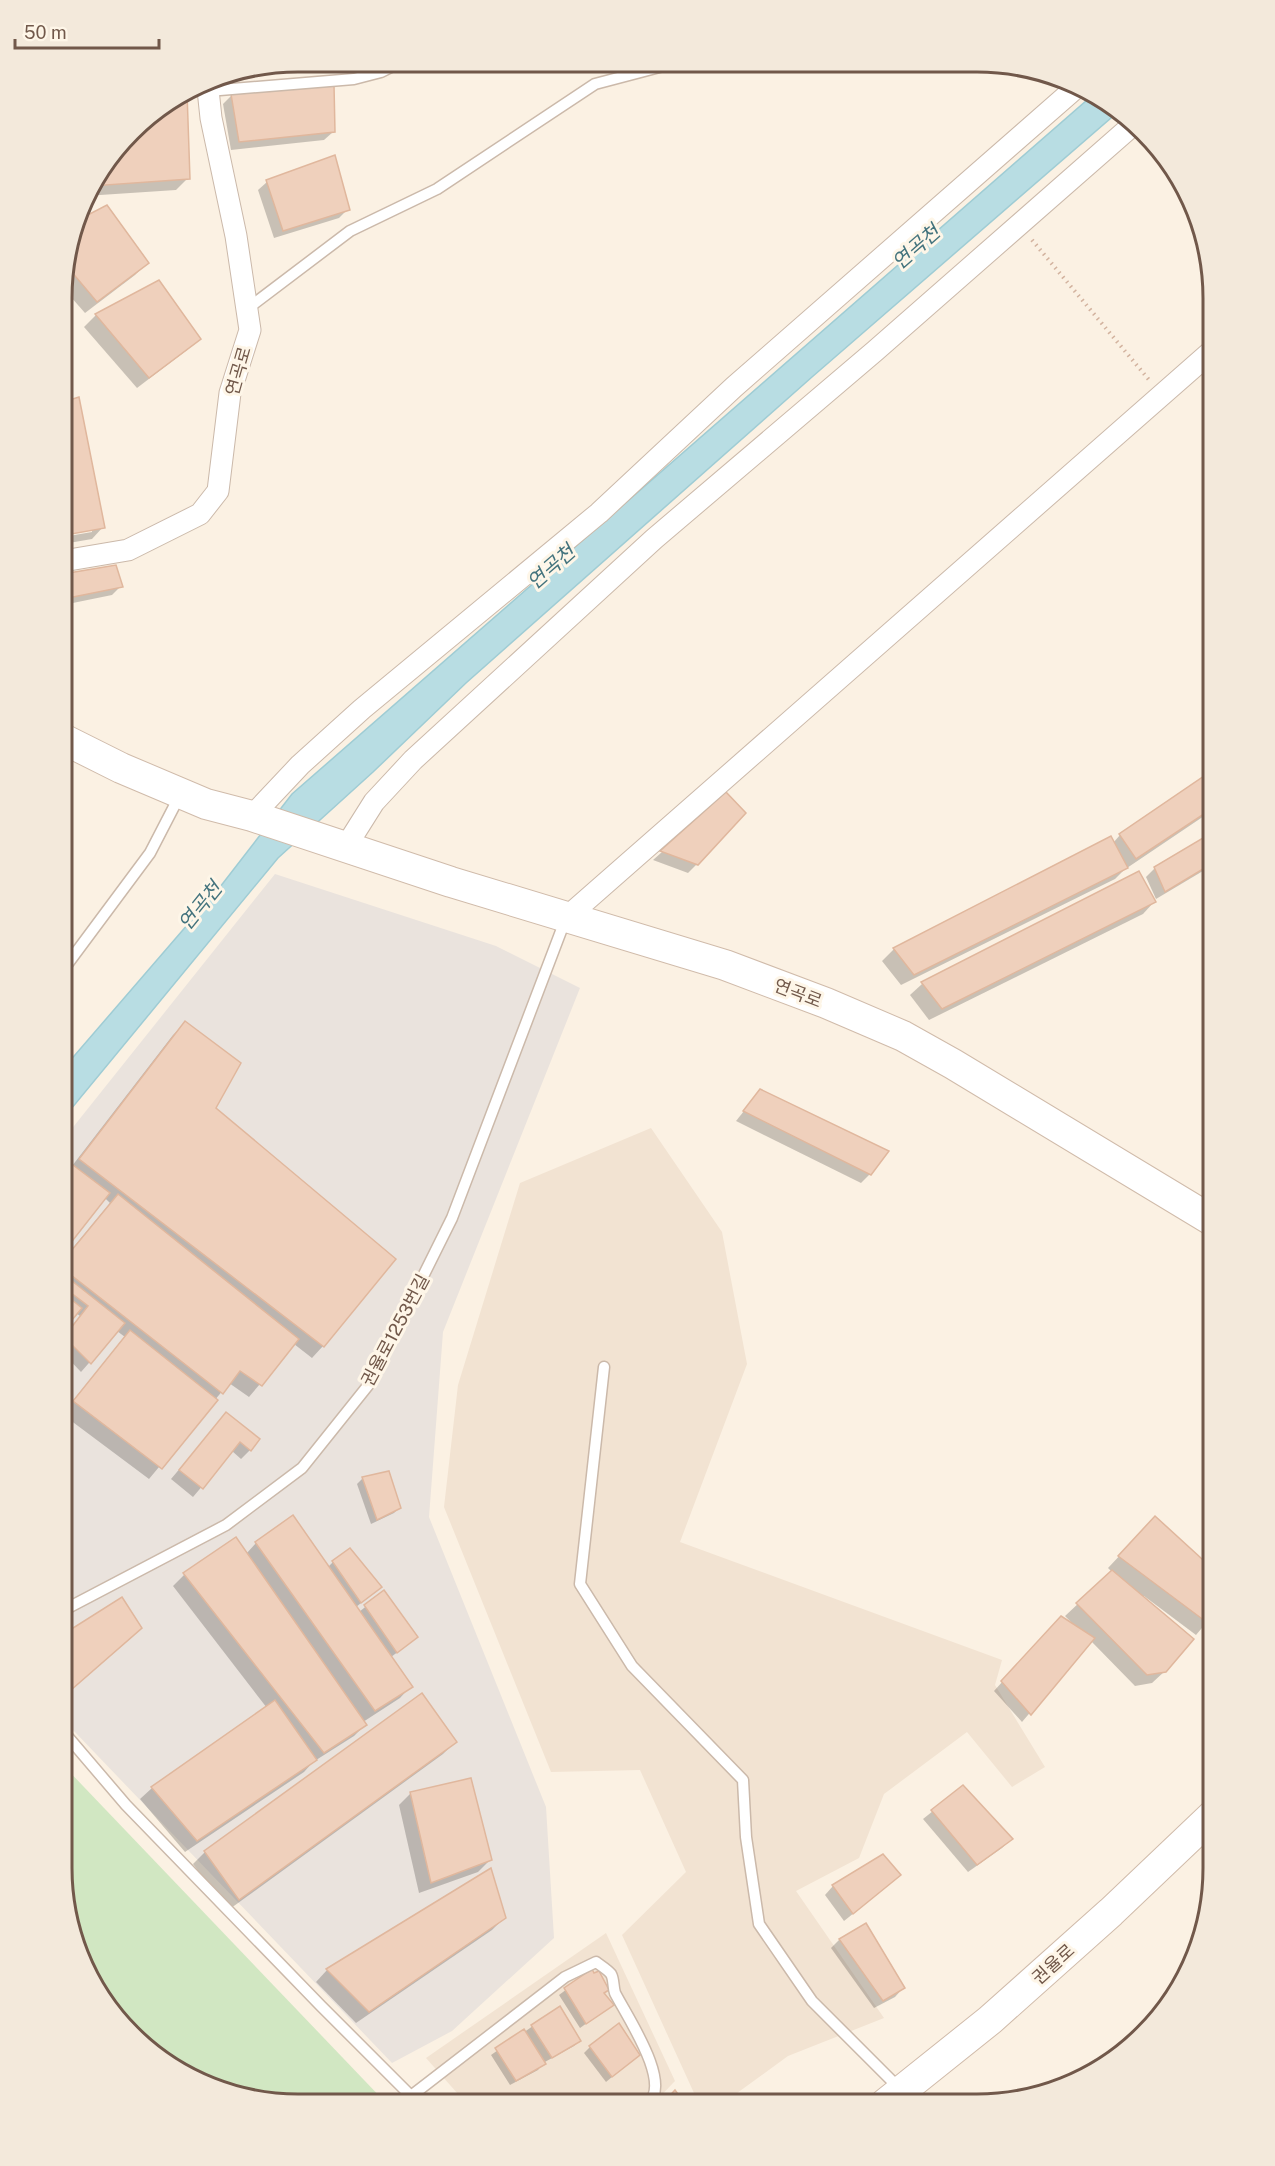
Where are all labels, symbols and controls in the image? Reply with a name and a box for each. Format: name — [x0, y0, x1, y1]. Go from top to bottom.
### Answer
scale bar — [15, 12, 159, 50]
text: 50 m — [24, 22, 67, 43]
water label: 연곡천 — [887, 218, 947, 274]
street label: 연곡로 — [221, 344, 255, 398]
water label: 연곡천 — [522, 538, 582, 594]
water label: 연곡천 — [173, 875, 228, 935]
street label: 연곡로 — [771, 974, 825, 1012]
street label: 권율로1253번길 — [357, 1270, 433, 1390]
street label: 권율로 — [1028, 1940, 1078, 1988]

